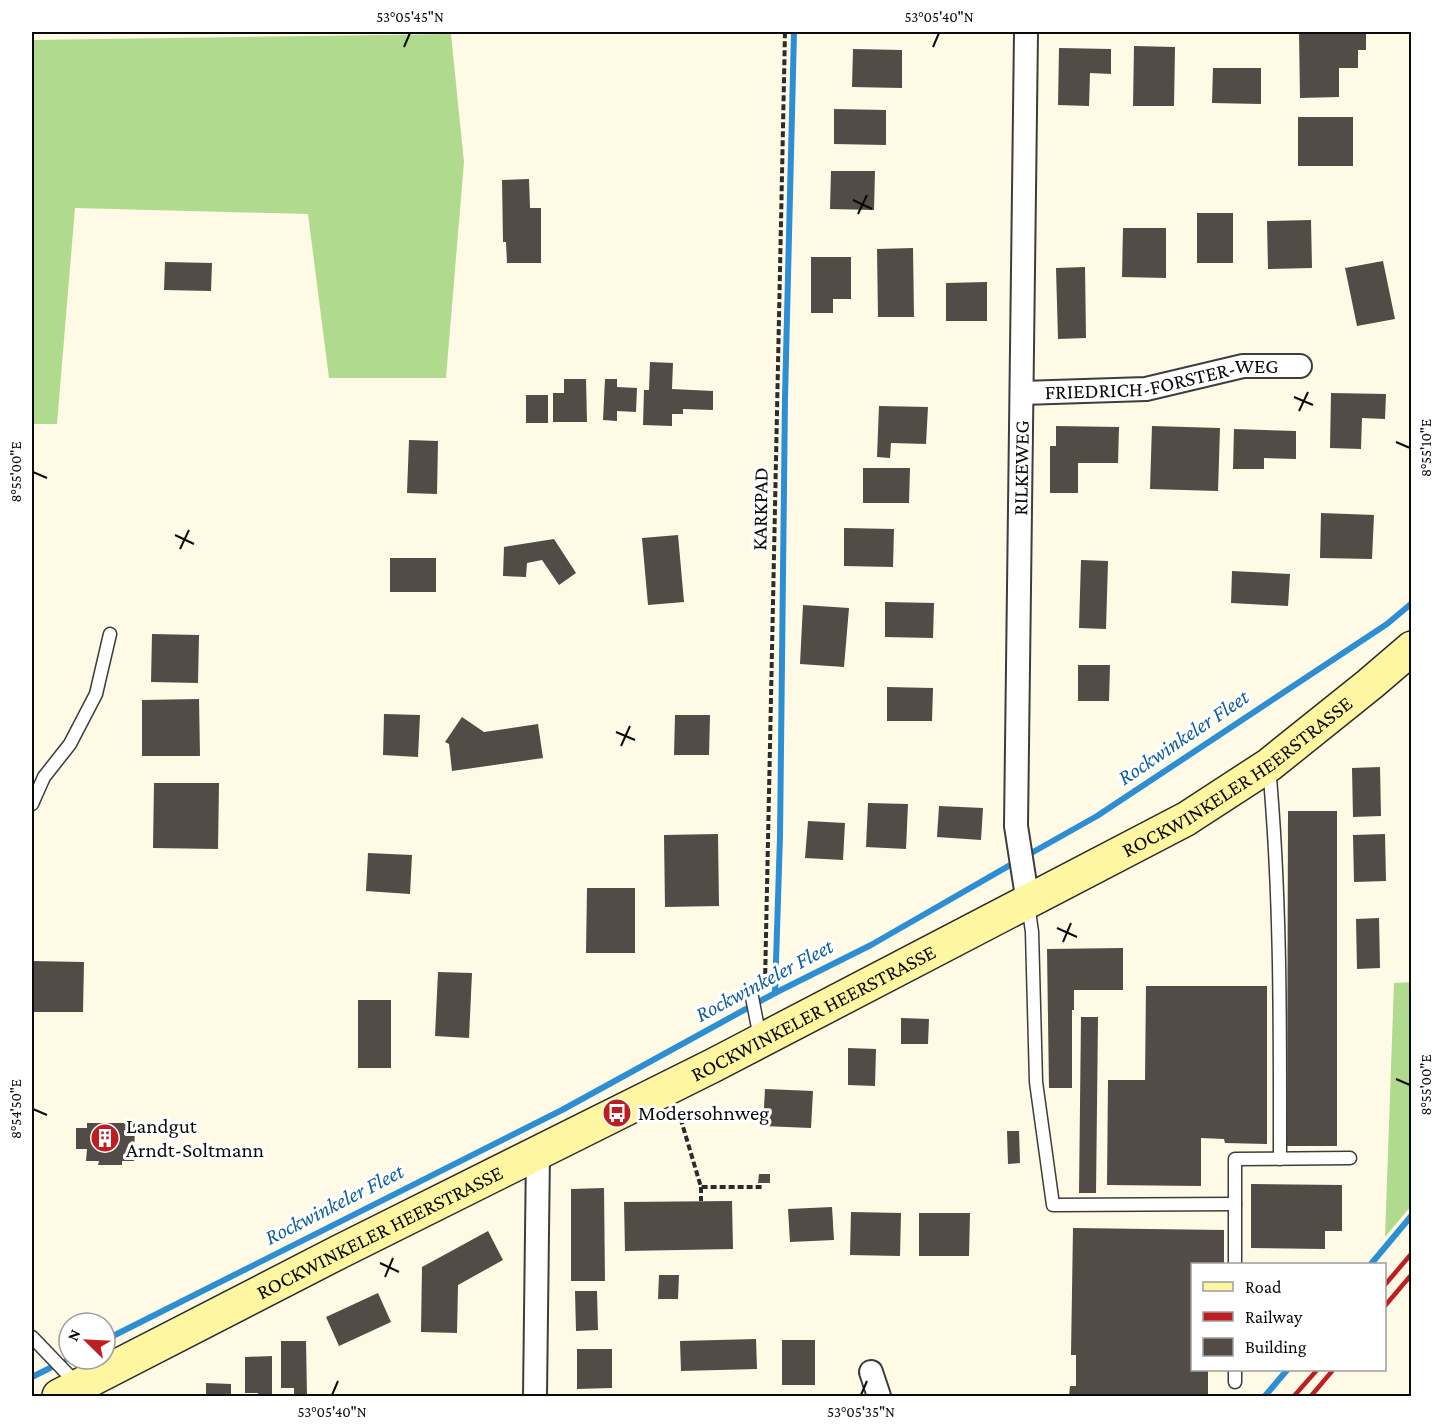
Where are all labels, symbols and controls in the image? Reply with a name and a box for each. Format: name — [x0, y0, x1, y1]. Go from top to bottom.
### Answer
text: 53°05'45"N — [376, 9, 444, 25]
text: 53°05'40"N — [904, 9, 974, 25]
street label: FRIEDRICH-FORSTER-WEG — [1044, 354, 1279, 404]
text: 8°55'10"E — [1418, 419, 1434, 477]
street label: RILKEWEG — [1008, 420, 1034, 516]
text: 8°55'00"E — [8, 441, 24, 503]
street label: KARKPAD — [747, 467, 773, 551]
water label: Rockwinkeler Fleet — [1113, 684, 1254, 790]
street label: ROCKWINKELER HEERSTRASSE — [1118, 691, 1357, 862]
water label: Rockwinkeler Fleet — [691, 933, 838, 1027]
street label: ROCKWINKELER HEERSTRASSE — [687, 940, 940, 1087]
text: 8°55'00"E — [1418, 1054, 1434, 1116]
text: 8°54'50"E — [8, 1079, 24, 1139]
bus stop icon: Modersohnweg — [601, 1097, 633, 1129]
place label: Modersohnweg — [638, 1101, 769, 1125]
place label: Landgut Arndt-Soltmann — [126, 1114, 264, 1162]
building icon: Landgut Arndt-Soltmann — [89, 1122, 121, 1154]
water label: Rockwinkeler Fleet — [260, 1158, 408, 1250]
street label: ROCKWINKELER HEERSTRASSE — [252, 1160, 507, 1304]
legend — [1191, 1263, 1386, 1371]
text: Road — [1245, 1277, 1282, 1297]
text: Railway — [1245, 1307, 1303, 1327]
north arrow — [57, 1311, 117, 1371]
text: N — [64, 1327, 84, 1344]
text: Building — [1245, 1337, 1307, 1357]
text: 53°05'40"N — [297, 1404, 367, 1420]
text: 53°05'35"N — [827, 1404, 895, 1420]

